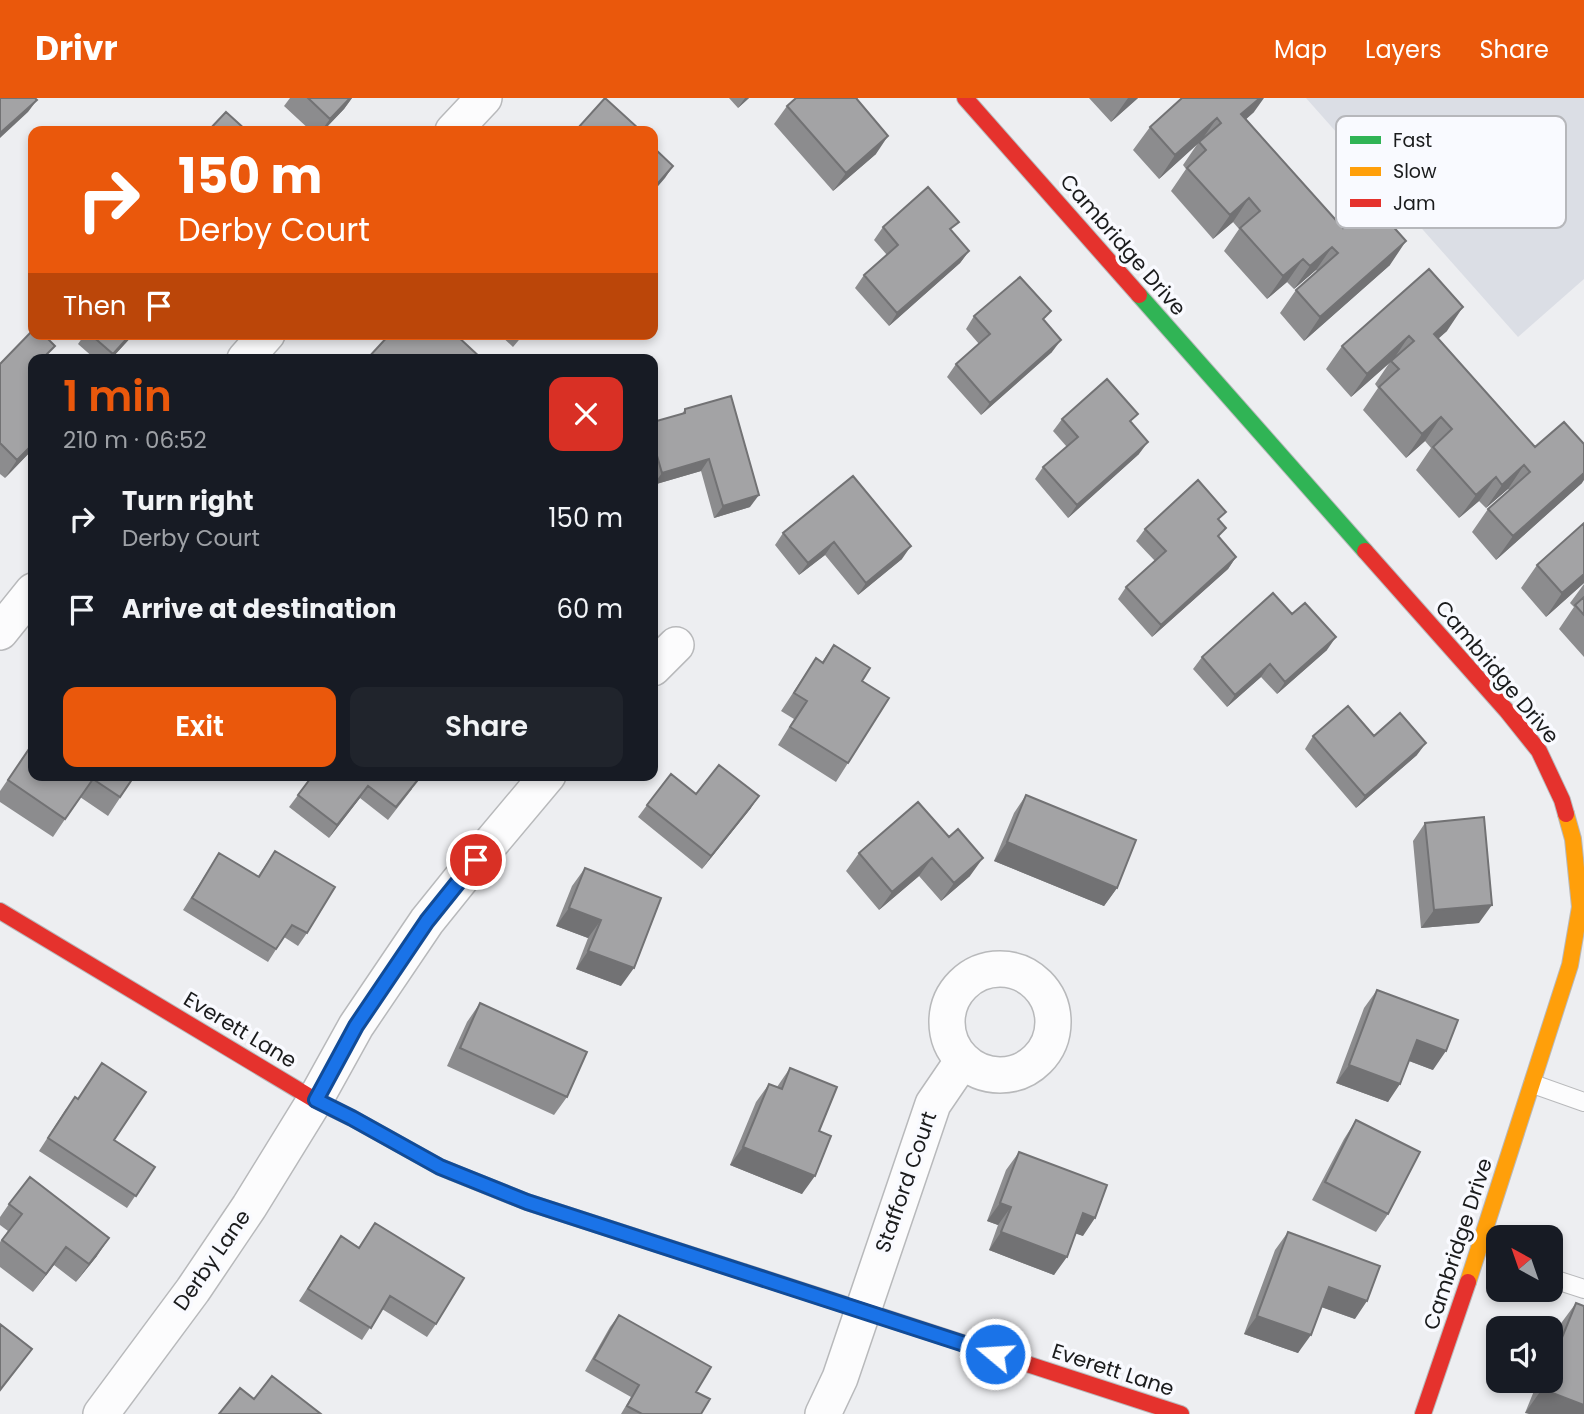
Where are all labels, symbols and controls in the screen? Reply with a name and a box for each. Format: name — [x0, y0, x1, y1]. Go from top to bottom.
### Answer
text: Drivr — [35, 25, 118, 72]
text: Map — [1274, 33, 1327, 66]
text: Layers — [1365, 33, 1441, 66]
text: Share — [1479, 33, 1549, 66]
legend — [1336, 116, 1566, 228]
text: Fast — [1393, 127, 1432, 154]
text: 150 m — [178, 142, 323, 210]
icon: right — [63, 154, 154, 245]
text: Slow — [1393, 158, 1437, 185]
street label: Cambridge Drive — [1054, 168, 1193, 322]
text: Jam — [1393, 190, 1435, 217]
text: Derby Court — [178, 207, 370, 252]
icon: arrive — [140, 287, 178, 325]
text: Then — [63, 288, 126, 324]
text: 1 min — [63, 367, 172, 426]
button: close — [549, 377, 623, 451]
text: 210 m · 06:52 — [63, 424, 207, 456]
text: Turn right — [122, 483, 254, 519]
icon: right — [63, 500, 101, 538]
text: 150 m — [548, 500, 623, 536]
text: Derby Court — [122, 522, 260, 554]
icon: arrive — [63, 591, 101, 629]
text: Arrive at destination — [122, 591, 397, 627]
text: 60 m — [556, 591, 623, 627]
street label: Cambridge Drive — [1429, 594, 1566, 750]
button: Exit — [63, 687, 336, 767]
button: Share — [350, 687, 623, 767]
pin — [446, 830, 506, 890]
icon: arrive — [457, 841, 495, 879]
street label: Everett Lane — [178, 984, 302, 1075]
street label: Stafford Court — [868, 1107, 943, 1256]
street label: Cambridge Drive — [1416, 1154, 1499, 1333]
street label: Derby Lane — [166, 1203, 257, 1316]
north arrow — [1486, 1225, 1563, 1302]
map controls — [1486, 1225, 1563, 1393]
button: sound — [1486, 1316, 1563, 1393]
position arrow — [958, 1317, 1032, 1391]
street label: Everett Lane — [1048, 1336, 1178, 1403]

